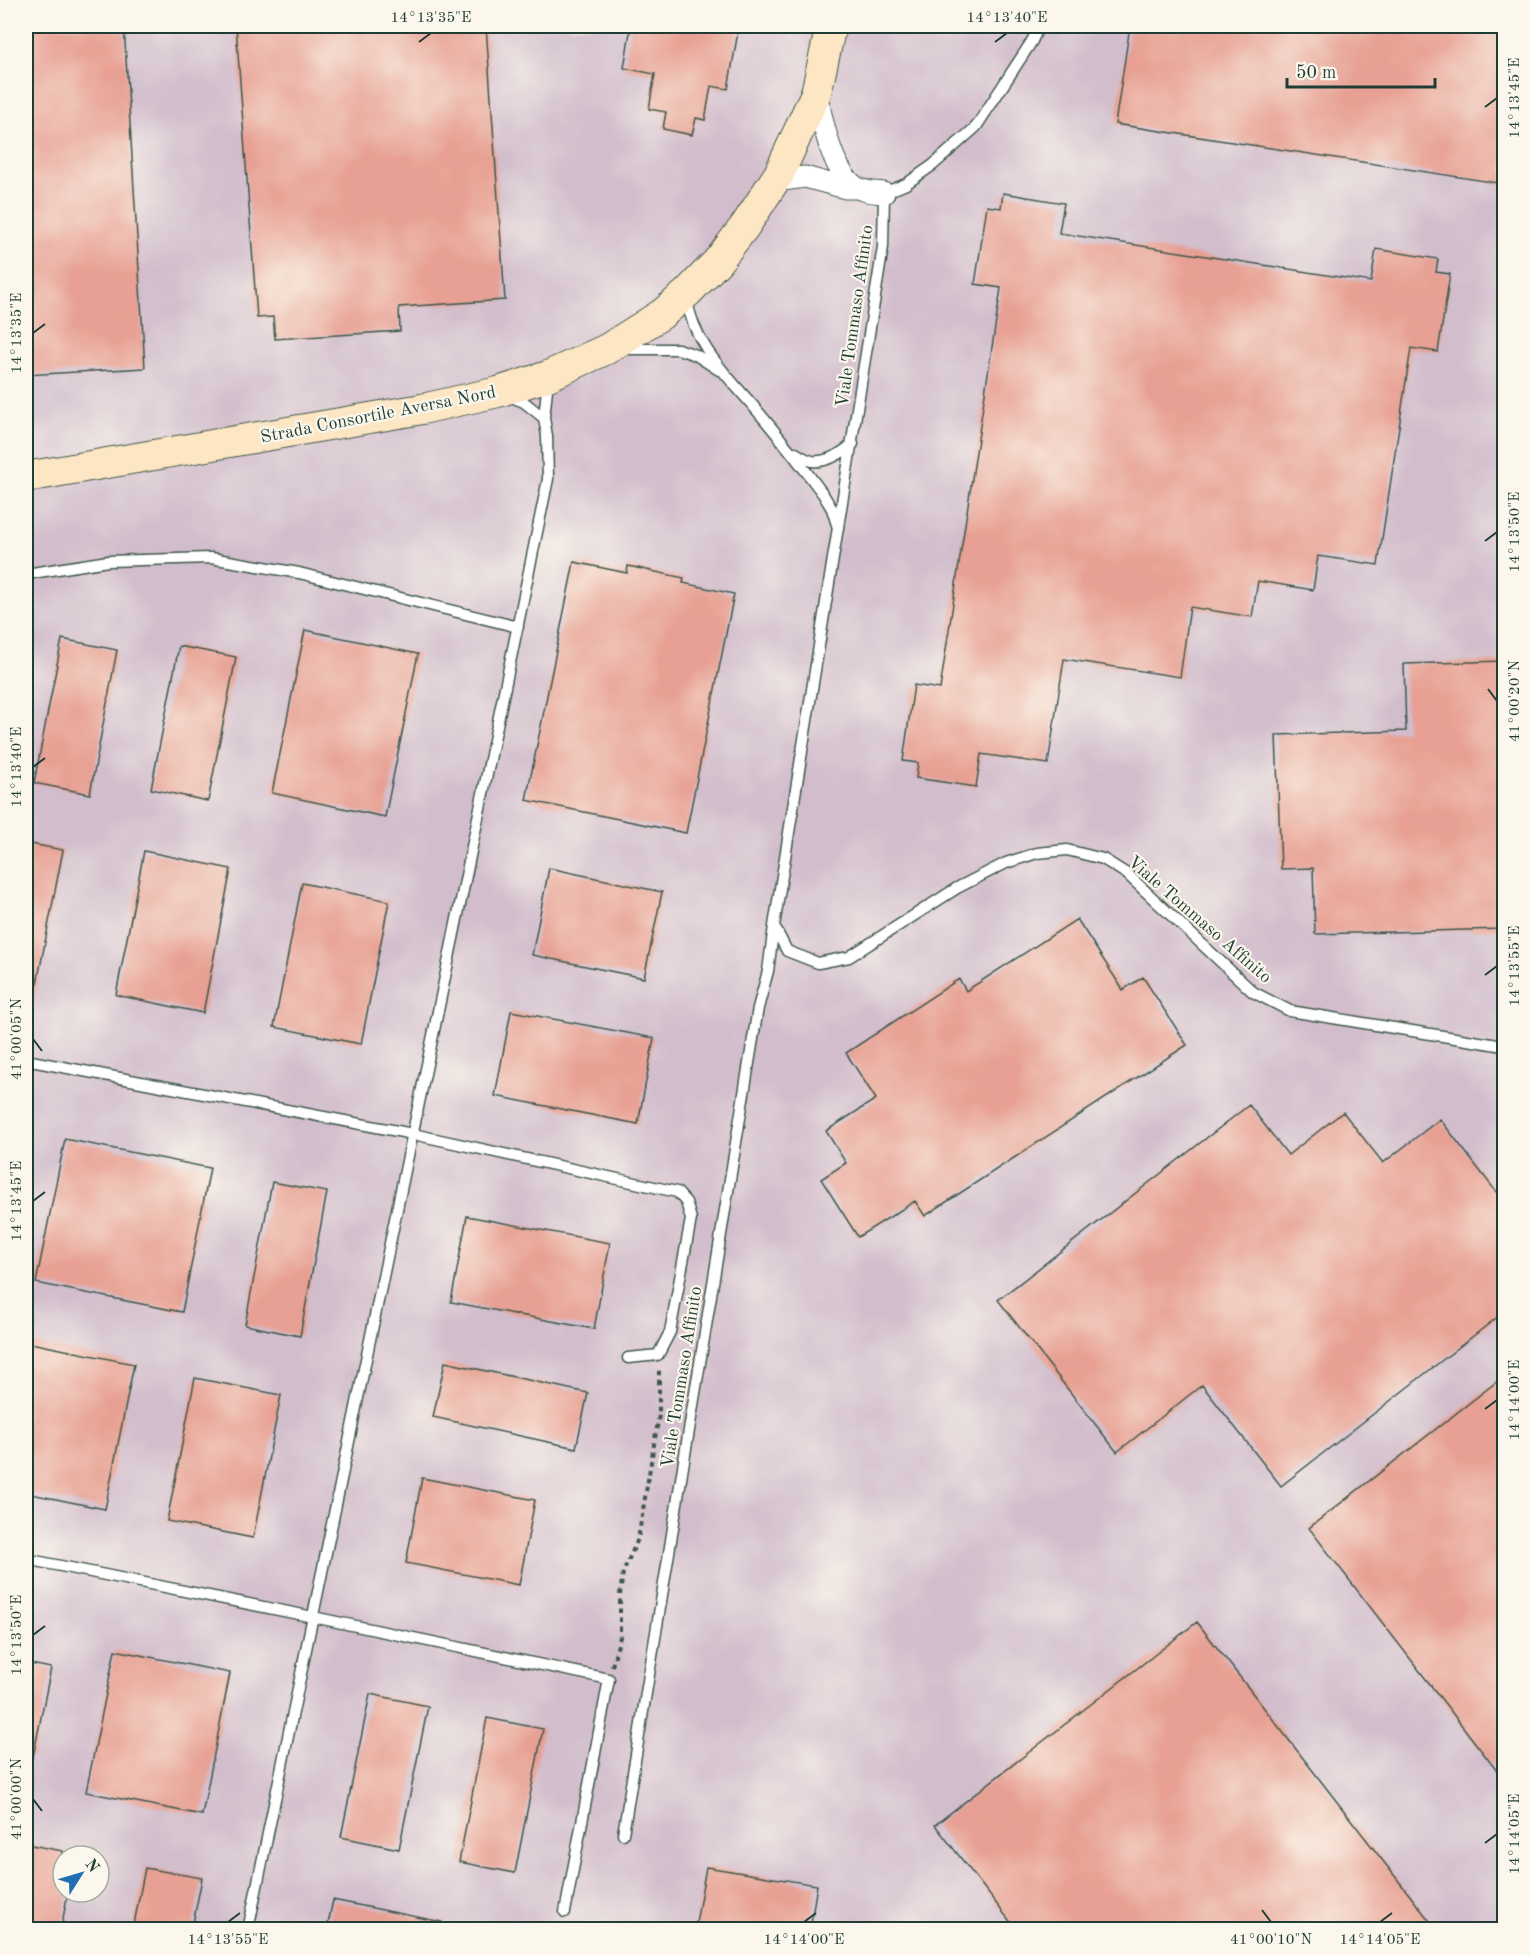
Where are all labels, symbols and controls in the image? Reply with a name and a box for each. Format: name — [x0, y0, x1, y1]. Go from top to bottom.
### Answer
text: 14°13'35"E — [391, 11, 471, 26]
text: 14°13'40"E — [967, 11, 1047, 26]
scale bar — [1287, 51, 1436, 89]
text: 14°13'45"E — [1508, 58, 1523, 138]
text: 50 m — [1296, 64, 1336, 82]
street label: Viale Tommaso Affinito — [833, 224, 877, 408]
text: 14°13'35"E — [10, 293, 25, 373]
street label: Strada Consortile Aversa Nord — [259, 383, 497, 447]
text: 14°13'50"E — [1508, 492, 1523, 572]
text: 41°00'20"N — [1508, 660, 1523, 742]
text: 14°13'40"E — [10, 727, 25, 807]
street label: Viale Tommaso Affinito — [1124, 853, 1275, 987]
text: 14°13'55"E — [1508, 926, 1523, 1006]
text: 41°00'05"N — [10, 998, 25, 1080]
text: 14°13'45"E — [10, 1161, 25, 1241]
street label: Viale Tommaso Affinito — [659, 1285, 705, 1469]
text: 14°14'00"E — [1508, 1360, 1523, 1440]
text: 14°13'50"E — [10, 1595, 25, 1675]
text: 41°00'00"N — [10, 1758, 25, 1840]
text: 14°14'05"E — [1508, 1794, 1523, 1874]
north arrow — [51, 1844, 111, 1904]
text: N — [81, 1856, 102, 1876]
text: 14°13'55"E — [188, 1933, 268, 1948]
text: 14°14'00"E — [764, 1933, 844, 1948]
text: 41°00'10"N — [1230, 1933, 1312, 1948]
text: 14°14'05"E — [1340, 1933, 1420, 1948]

